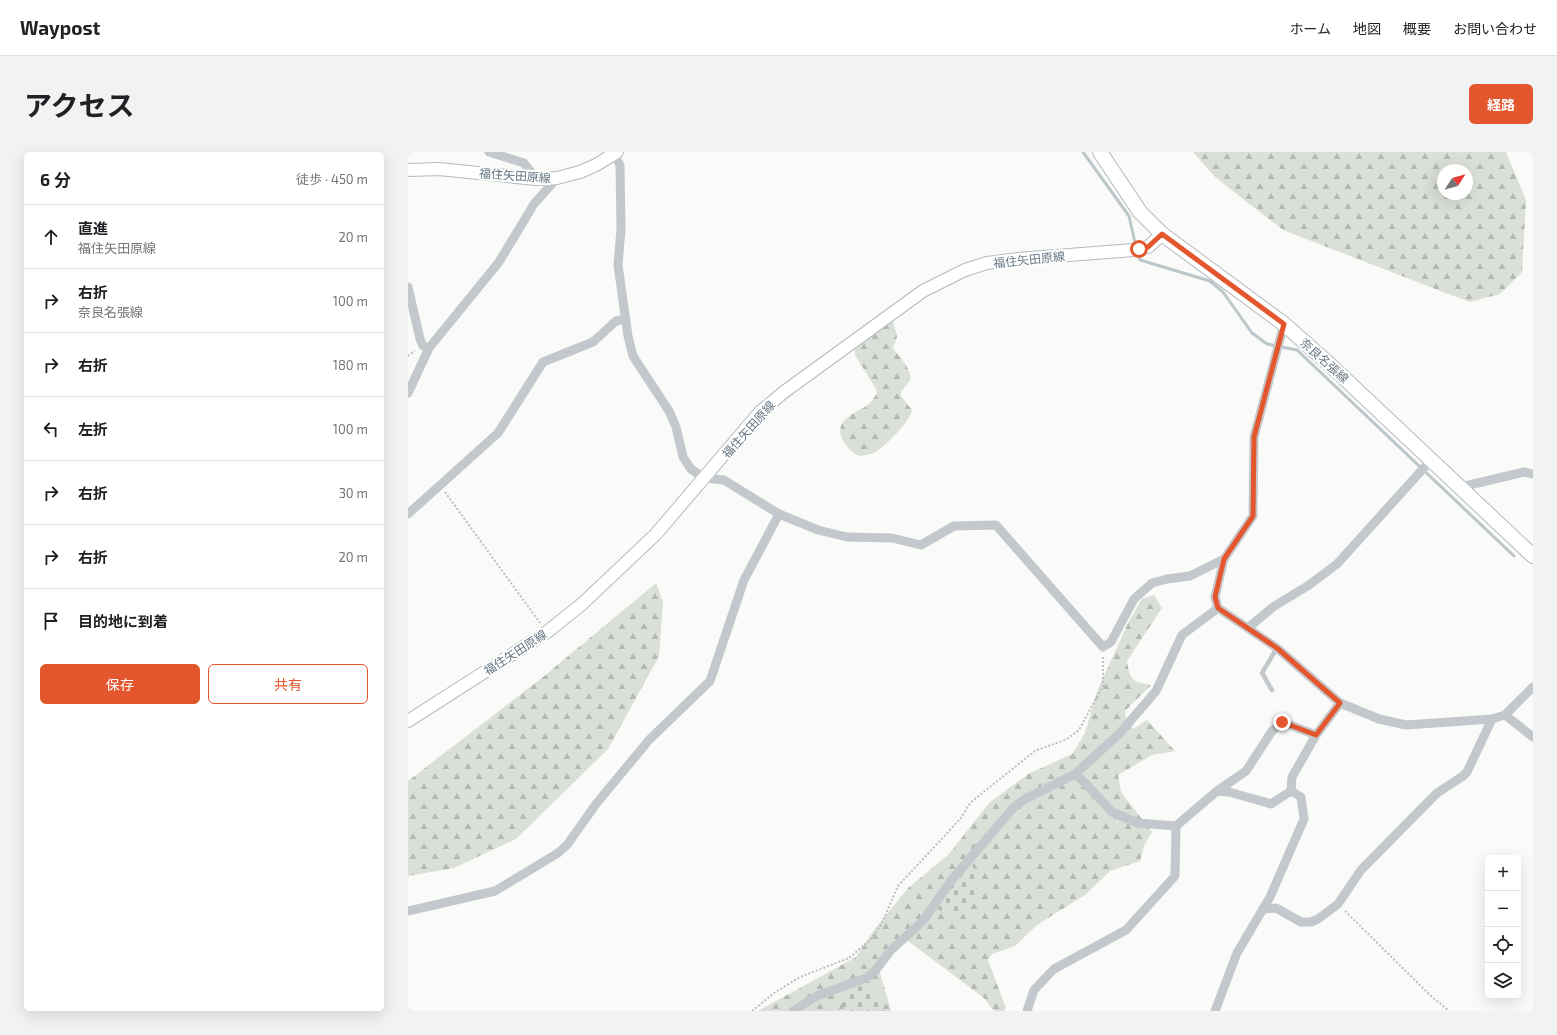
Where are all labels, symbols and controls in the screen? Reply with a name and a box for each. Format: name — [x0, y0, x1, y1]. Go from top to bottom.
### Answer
text: Waypost — [20, 16, 100, 39]
text: ホーム — [1289, 20, 1331, 37]
text: 地図 — [1353, 20, 1381, 37]
text: 概要 — [1403, 20, 1431, 37]
text: お問い合わせ — [1453, 20, 1537, 37]
button: 経路 — [1469, 84, 1533, 124]
text: アクセス — [24, 88, 135, 122]
north arrow — [1437, 164, 1473, 200]
street label: 福住矢田原線 — [479, 166, 551, 184]
text: 6 分 — [40, 169, 71, 189]
text: 徒歩 · 450 m — [296, 171, 368, 187]
text: 直進 — [78, 219, 108, 237]
icon: ahead — [40, 226, 62, 248]
text: 20 m — [339, 229, 368, 245]
text: 福住矢田原線 — [78, 240, 156, 256]
route start — [1130, 240, 1148, 258]
street label: 福住矢田原線 — [992, 248, 1066, 270]
text: 右折 — [78, 283, 108, 301]
icon: right — [40, 290, 62, 312]
text: 100 m — [333, 293, 368, 309]
text: 奈良名張線 — [78, 304, 143, 320]
street label: 奈良名張線 — [1298, 335, 1352, 385]
icon: right — [40, 354, 62, 376]
text: 右折 — [78, 356, 108, 374]
text: 180 m — [333, 357, 368, 373]
street label: 福住矢田原線 — [719, 398, 777, 460]
icon: left — [40, 418, 62, 440]
text: 左折 — [78, 420, 108, 438]
text: 100 m — [333, 421, 368, 437]
icon: right — [40, 482, 62, 504]
text: 右折 — [78, 484, 108, 502]
text: 30 m — [339, 485, 368, 501]
icon: right — [40, 546, 62, 568]
text: 右折 — [78, 548, 108, 566]
text: 20 m — [339, 549, 368, 565]
icon: arrive — [40, 610, 62, 632]
text: 目的地に到着 — [78, 612, 168, 630]
street label: 福住矢田原線 — [481, 627, 549, 677]
button: 保存 — [40, 664, 200, 704]
button: 共有 — [208, 664, 368, 704]
route end — [1273, 713, 1291, 731]
map controls — [1485, 855, 1521, 999]
button: + — [1485, 855, 1521, 891]
button: − — [1485, 891, 1521, 927]
button: locate — [1485, 927, 1521, 963]
button: layers — [1485, 963, 1521, 999]

